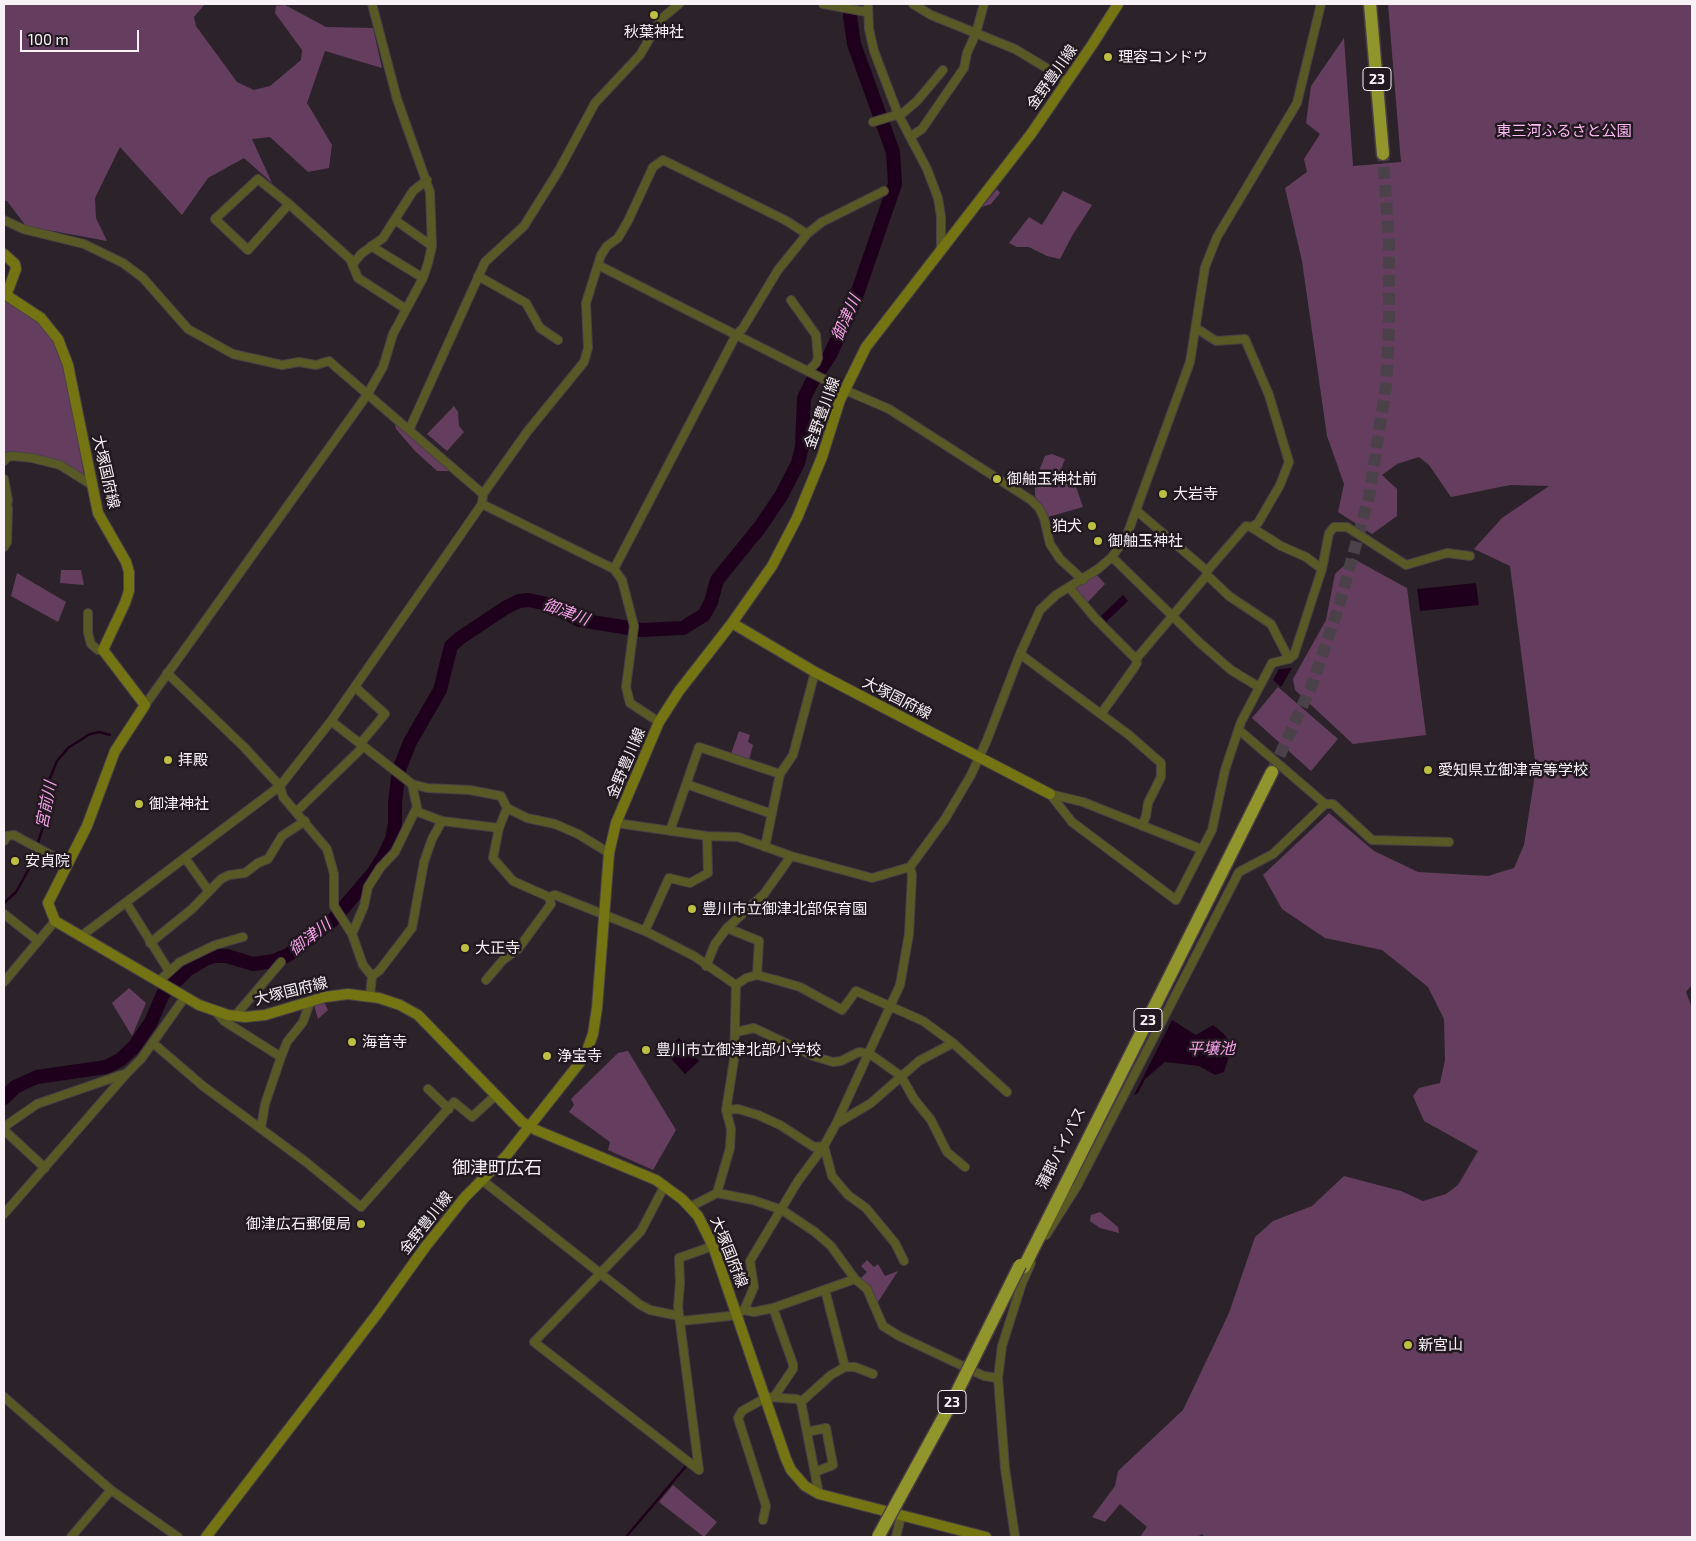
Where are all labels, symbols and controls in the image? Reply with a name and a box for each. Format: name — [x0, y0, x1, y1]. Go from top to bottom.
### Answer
marker: 秋葉神社 — [648, 9, 660, 21]
scale bar — [22, 20, 141, 52]
place label: 秋葉神社 — [624, 23, 684, 41]
text: 100 m — [28, 30, 69, 48]
street label: 金野豊川線 — [1023, 41, 1081, 113]
place label: 理容コンドウ — [1118, 48, 1208, 66]
marker: 理容コンドウ — [1102, 51, 1114, 63]
road number: 23 — [1363, 68, 1391, 90]
park label: 東三河ふるさと公園 — [1497, 122, 1631, 140]
water label: 御津川 — [827, 292, 865, 344]
street label: 金野豊川線 — [801, 375, 843, 451]
street label: 大塚国府線 — [89, 433, 123, 511]
place label: 御舳玉神社前 — [1007, 470, 1097, 488]
marker: 御舳玉神社前 — [991, 473, 1003, 485]
place label: 大岩寺 — [1173, 485, 1218, 503]
marker: 大岩寺 — [1157, 488, 1169, 500]
place label: 狛犬 — [1052, 517, 1082, 535]
marker: 狛犬 — [1086, 520, 1098, 532]
place label: 御舳玉神社 — [1108, 532, 1183, 550]
marker: 御舳玉神社 — [1092, 535, 1104, 547]
water label: 御津川 — [540, 595, 592, 629]
street label: 大塚国府線 — [860, 673, 934, 723]
street label: 金野豊川線 — [603, 725, 649, 801]
place label: 拝殿 — [178, 751, 208, 769]
marker: 拝殿 — [162, 754, 174, 766]
place label: 愛知県立御津高等学校 — [1438, 761, 1588, 779]
marker: 愛知県立御津高等学校 — [1422, 764, 1434, 776]
water label: 宮前川 — [32, 780, 60, 830]
place label: 御津神社 — [149, 795, 209, 813]
marker: 御津神社 — [133, 798, 145, 810]
place label: 安貞院 — [25, 852, 70, 870]
marker: 安貞院 — [9, 855, 21, 867]
place label: 豊川市立御津北部保育園 — [702, 900, 867, 918]
marker: 豊川市立御津北部保育園 — [686, 903, 698, 915]
water label: 御津川 — [285, 915, 335, 959]
place label: 大正寺 — [475, 939, 520, 957]
marker: 大正寺 — [459, 942, 471, 954]
street label: 大塚国府線 — [252, 973, 330, 1009]
road number: 23 — [1134, 1008, 1162, 1032]
place label: 海音寺 — [362, 1033, 407, 1051]
marker: 海音寺 — [346, 1036, 358, 1048]
water label: 平壌池 — [1187, 1039, 1235, 1059]
place label: 豊川市立御津北部小学校 — [656, 1041, 821, 1059]
marker: 豊川市立御津北部小学校 — [640, 1044, 652, 1056]
place label: 浄宝寺 — [557, 1047, 602, 1065]
marker: 浄宝寺 — [541, 1050, 553, 1062]
street label: 蒲郡バイパス — [1033, 1104, 1089, 1192]
district label: 御津町広石 — [452, 1157, 542, 1179]
street label: 金野豊川線 — [396, 1188, 456, 1258]
street label: 大塚国府線 — [707, 1214, 751, 1290]
place label: 御津広石郵便局 — [246, 1215, 351, 1233]
marker: 御津広石郵便局 — [355, 1218, 367, 1230]
place label: 新宮山 — [1418, 1336, 1463, 1354]
marker: 新宮山 — [1402, 1339, 1414, 1351]
road number: 23 — [938, 1390, 966, 1414]

